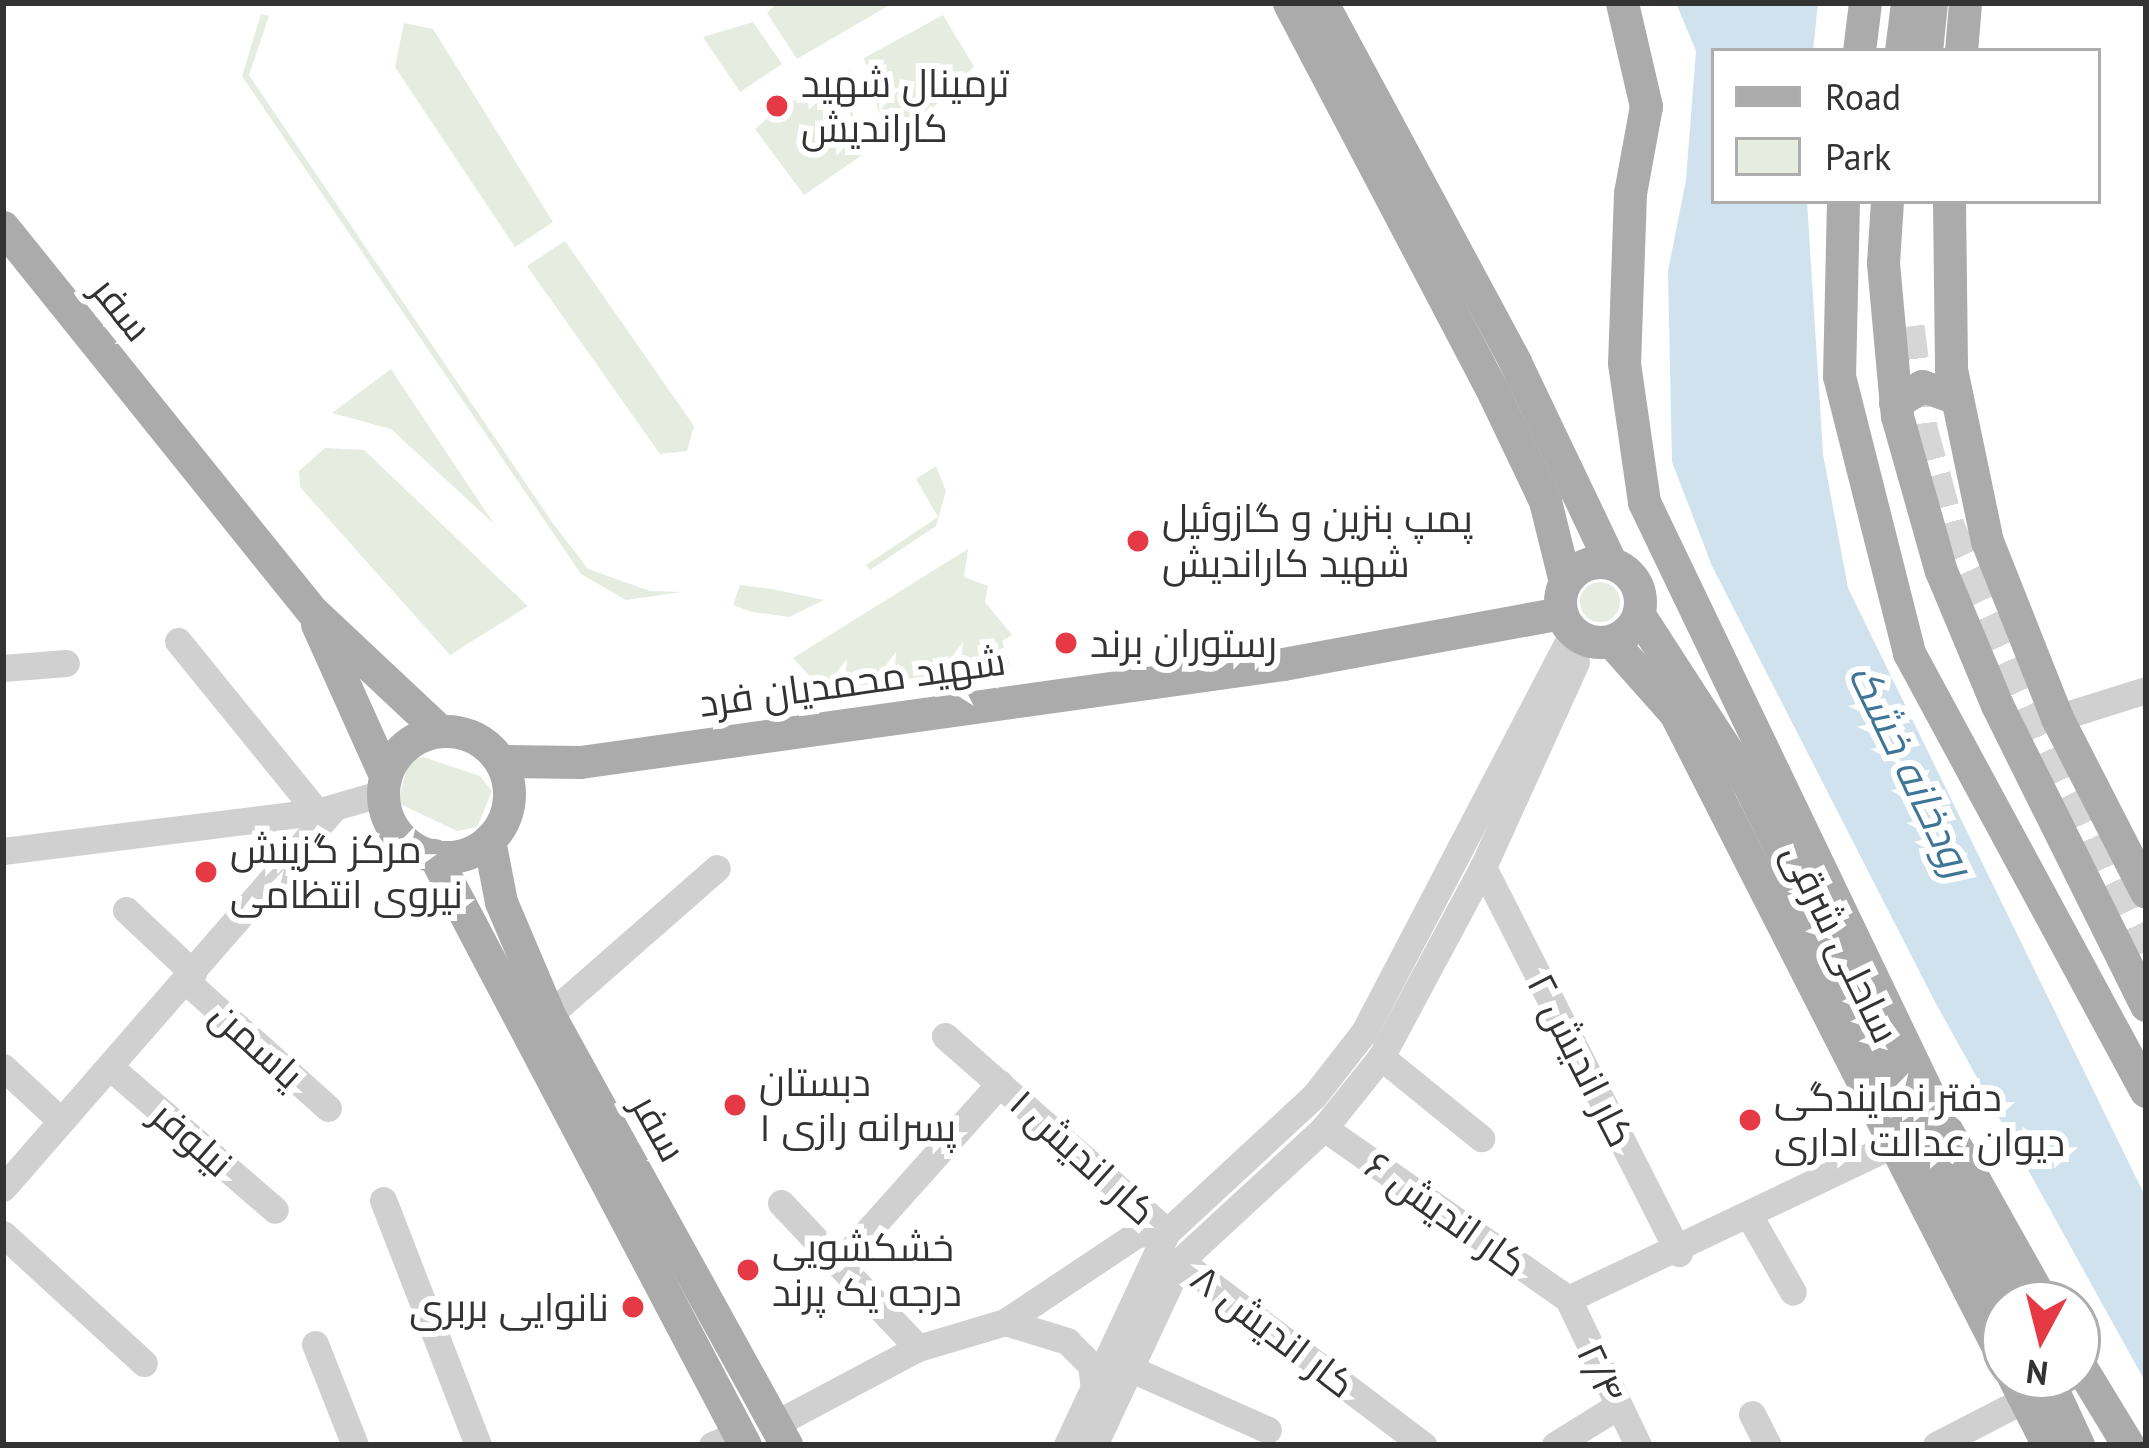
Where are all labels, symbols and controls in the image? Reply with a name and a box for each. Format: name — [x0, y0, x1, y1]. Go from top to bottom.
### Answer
legend — [1711, 48, 2101, 204]
place label: ترمینال شهید کاراندیش — [801, 61, 1009, 152]
text: Road — [1825, 73, 1901, 120]
marker: ترمینال شهید کاراندیش — [764, 93, 790, 119]
text: Park — [1825, 133, 1891, 180]
street label: سفر — [82, 268, 162, 350]
place label: پمپ بنزین و گازوئیل شهید کاراندیش — [1162, 496, 1473, 587]
marker: پمپ بنزین و گازوئیل شهید کاراندیش — [1125, 528, 1151, 554]
place label: رستوران برند — [1090, 620, 1277, 666]
marker: رستوران برند — [1053, 630, 1079, 656]
street label: شهید محمدیان فرد — [696, 637, 1008, 727]
water label: رودخانه خشک — [1838, 655, 1984, 885]
place label: مرکز گزینش نیروی انتظامی — [230, 827, 463, 918]
street label: ساحلی شرقی — [1773, 836, 1909, 1050]
marker: مرکز گزینش نیروی انتظامی — [193, 859, 219, 885]
street label: ۲ کار اندیش — [1517, 965, 1645, 1155]
street label: یاسمن — [201, 992, 313, 1098]
place label: دبستان پسرانه رازی ۱ — [759, 1060, 956, 1151]
place label: دفتر نمایندگی دیوان عدالت اداری — [1774, 1075, 2065, 1166]
street label: ۱ کار اندیش — [1001, 1079, 1165, 1235]
street label: سفر — [622, 1087, 696, 1169]
street label: نیلوفر — [142, 1091, 242, 1187]
marker: دبستان پسرانه رازی ۱ — [722, 1092, 748, 1118]
marker: دفتر نمایندگی دیوان عدالت اداری — [1737, 1107, 1763, 1133]
street label: ۶ کار اندیش — [1356, 1141, 1536, 1287]
place label: خشکشویی درجه یک پرند — [772, 1225, 962, 1316]
street label: ۸ کار اندیش — [1182, 1255, 1364, 1407]
marker: خشکشویی درجه یک پرند — [735, 1257, 761, 1283]
north arrow — [1981, 1280, 2101, 1400]
place label: نانوایی بربری — [409, 1284, 609, 1330]
marker: نانوایی بربری — [620, 1294, 646, 1320]
street label: ۲/۴ — [1567, 1336, 1635, 1410]
text: N — [2024, 1351, 2050, 1396]

